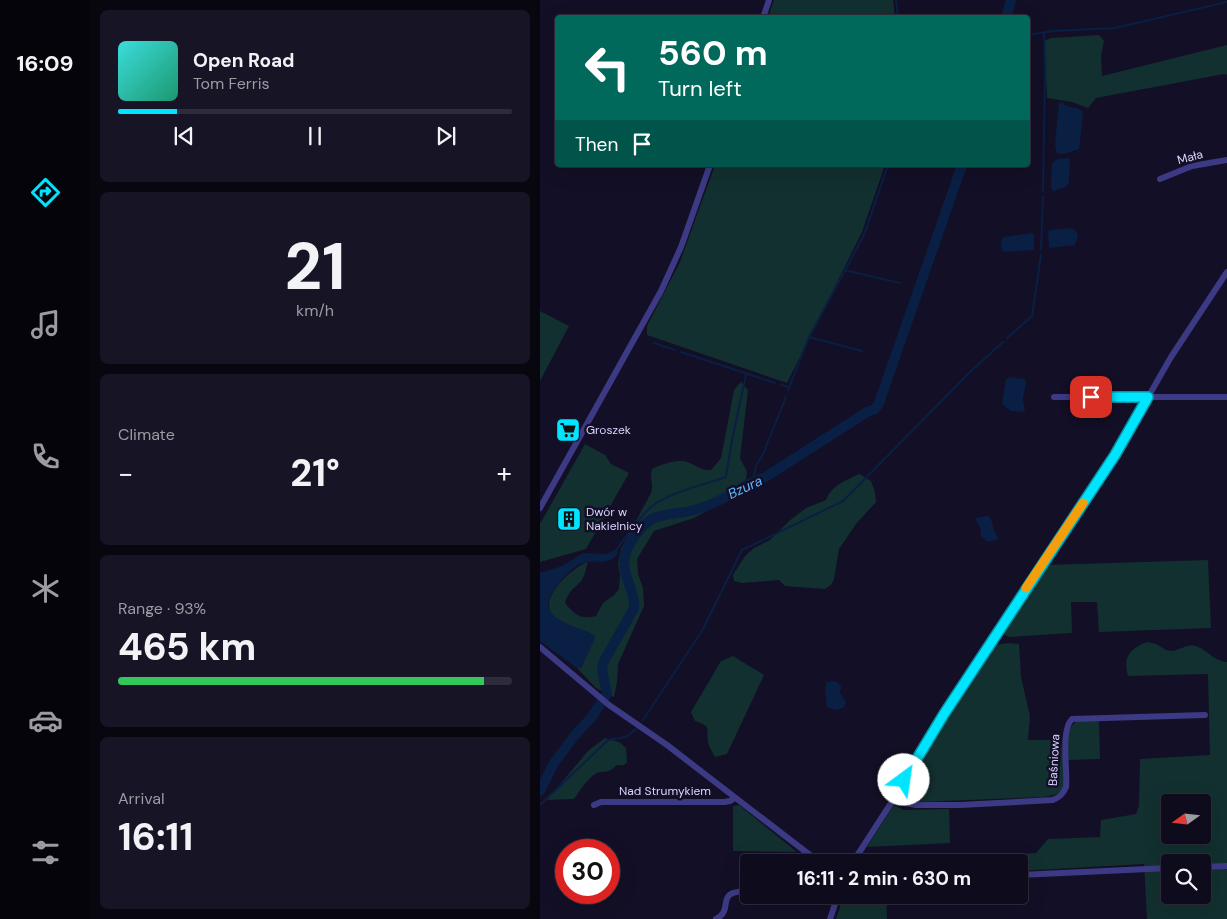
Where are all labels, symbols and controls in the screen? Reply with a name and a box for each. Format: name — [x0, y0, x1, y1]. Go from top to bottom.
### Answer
text: 560 m — [658, 30, 768, 76]
icon: left — [575, 35, 640, 100]
text: Open Road — [193, 48, 295, 73]
text: 16:09 — [16, 49, 74, 78]
text: Tom Ferris — [193, 73, 270, 94]
text: Turn left — [658, 74, 742, 103]
icon: previous — [170, 122, 198, 150]
icon: pause — [301, 122, 329, 150]
icon: next — [432, 122, 460, 150]
icon: arrive — [628, 130, 656, 158]
text: Then — [575, 132, 618, 157]
street label: Mała — [1175, 146, 1205, 168]
icon: directions — [28, 175, 63, 210]
text: 21 — [284, 225, 346, 309]
text: km/h — [296, 300, 334, 321]
icon: music — [28, 307, 63, 342]
pin — [1070, 376, 1112, 418]
icon: arrive — [1077, 383, 1105, 411]
supermarket icon: Groszek — [555, 417, 581, 443]
place label: Groszek — [586, 422, 631, 438]
text: Climate — [118, 424, 175, 445]
icon: phone — [28, 439, 63, 474]
text: 21° — [290, 448, 340, 498]
text: − — [118, 455, 133, 492]
text: + — [497, 455, 512, 492]
water label: Bzura — [725, 471, 765, 503]
place label: Dwór w Nakielnicy — [586, 504, 643, 534]
building icon: Dwór w Nakielnicy — [556, 506, 582, 532]
icon: climate — [28, 571, 63, 606]
text: Range · 93% — [118, 598, 206, 619]
text: 465 km — [118, 622, 256, 672]
icon: car — [28, 703, 63, 738]
street label: Baśniowa — [1045, 734, 1063, 786]
position arrow — [877, 753, 929, 805]
street label: Nad Strumykiem — [619, 783, 711, 799]
text: Arrival — [118, 788, 165, 809]
north arrow — [1161, 794, 1211, 844]
map controls — [1161, 794, 1211, 904]
text: 16:11 — [118, 812, 193, 862]
icon: filters — [28, 835, 63, 870]
speed limit sign: 30 — [555, 839, 620, 904]
button: search — [1161, 854, 1211, 904]
text: 16:11 · 2 min · 630 m — [797, 866, 971, 891]

